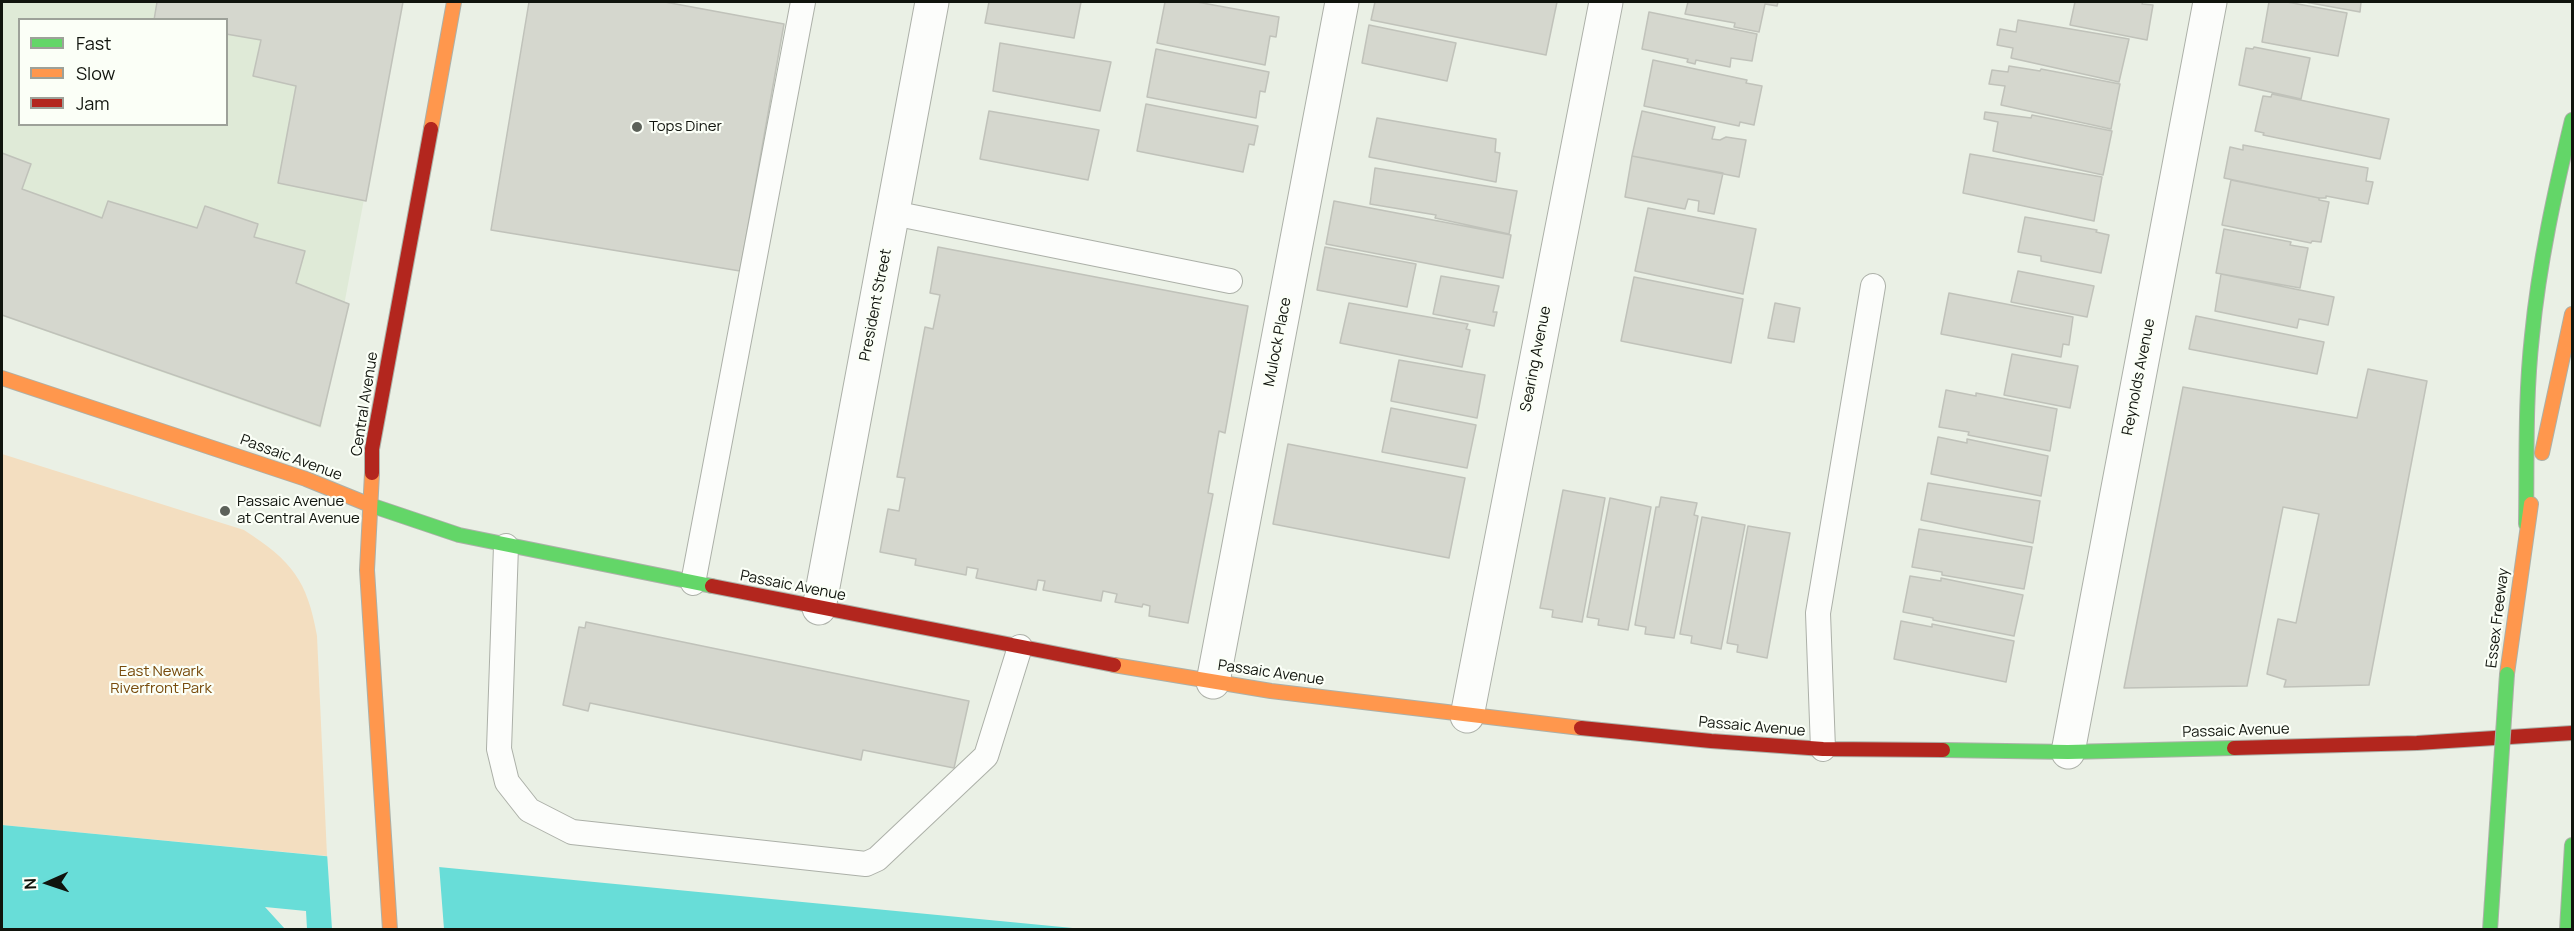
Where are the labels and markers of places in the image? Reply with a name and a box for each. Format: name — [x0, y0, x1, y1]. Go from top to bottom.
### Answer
place label: Tops Diner — [649, 118, 722, 136]
marker: Tops Diner — [630, 120, 644, 134]
place label: Passaic Avenue at Central Avenue — [237, 493, 360, 528]
marker: Passaic Avenue at Central Avenue — [218, 504, 232, 518]

